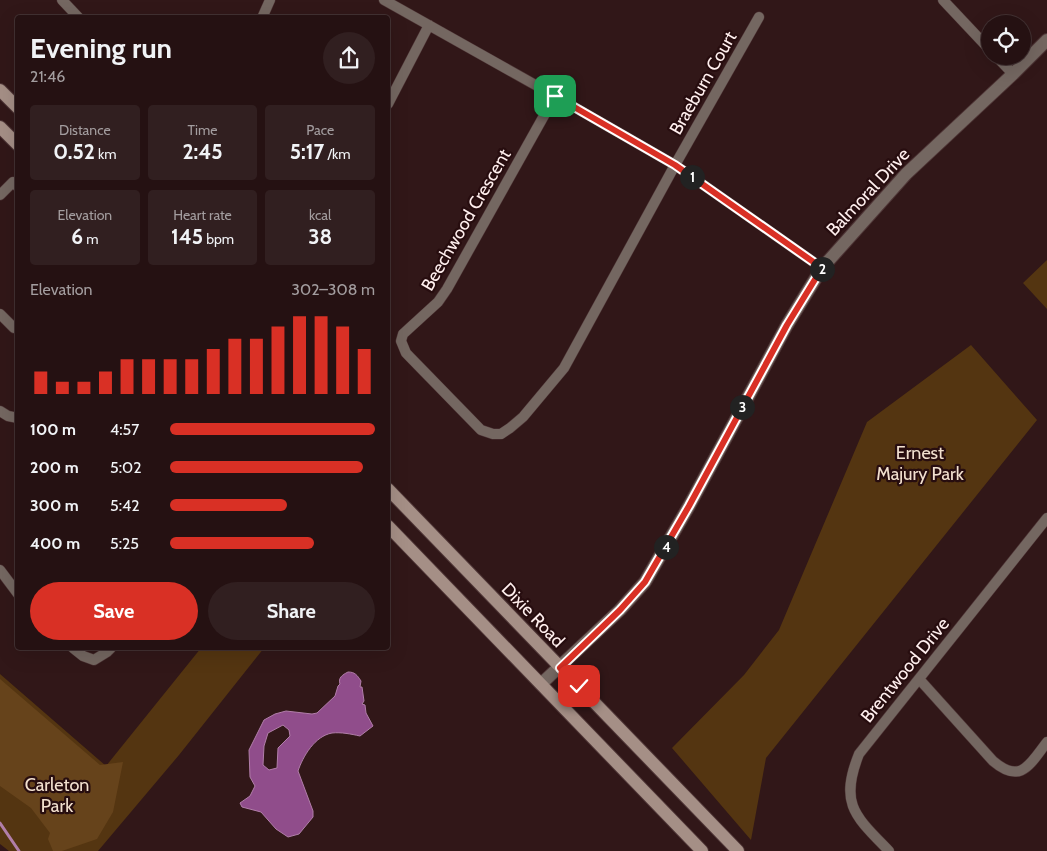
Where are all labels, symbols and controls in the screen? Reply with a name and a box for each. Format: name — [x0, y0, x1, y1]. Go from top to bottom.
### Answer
map controls — [981, 15, 1031, 65]
button: locate — [981, 15, 1031, 65]
street label: Braeburn Court — [665, 28, 741, 138]
text: Evening run — [30, 31, 172, 65]
button: share — [323, 32, 375, 84]
text: 21:46 — [30, 67, 65, 86]
pin — [534, 75, 576, 117]
icon: arrive — [541, 82, 569, 110]
text: Distance — [59, 121, 111, 139]
text: Time — [188, 121, 217, 139]
text: Pace — [306, 121, 334, 139]
text: 0.52 — [53, 139, 95, 164]
text: 2:45 — [182, 139, 223, 164]
text: 5:17 — [290, 139, 324, 164]
street label: Balmoral Drive — [822, 143, 914, 241]
text: km — [95, 145, 117, 163]
text: /km — [324, 145, 350, 163]
street label: Beechwood Crescent — [416, 145, 516, 295]
pin: 1 — [680, 164, 704, 190]
text: 1 — [690, 168, 695, 186]
text: Elevation — [57, 206, 112, 224]
text: Heart rate — [173, 206, 232, 224]
text: kcal — [309, 206, 331, 224]
text: 6 — [71, 224, 83, 249]
text: 145 — [171, 224, 203, 249]
text: 38 — [308, 224, 332, 249]
text: m — [83, 230, 98, 248]
text: bpm — [203, 230, 234, 248]
pin: 2 — [810, 256, 834, 282]
text: 2 — [819, 260, 826, 278]
text: Elevation — [30, 280, 93, 299]
text: 302–308 m — [291, 280, 375, 299]
pin: 3 — [730, 394, 754, 420]
text: 3 — [739, 398, 746, 416]
text: 100 m — [30, 420, 76, 439]
text: 4:57 — [110, 420, 139, 439]
park label: Ernest Majury Park — [876, 442, 965, 485]
text: 200 m — [30, 458, 79, 477]
text: 5:02 — [110, 458, 142, 477]
text: 300 m — [30, 496, 79, 515]
text: 5:42 — [110, 496, 140, 515]
text: 400 m — [30, 534, 80, 553]
text: 5:25 — [110, 534, 139, 553]
pin: 4 — [654, 534, 678, 560]
text: 4 — [662, 538, 671, 556]
street label: Dixie Road — [497, 578, 569, 652]
button: Save — [30, 582, 198, 640]
button: Share — [208, 582, 375, 640]
street label: Brentwood Drive — [856, 613, 954, 727]
pin — [558, 665, 600, 707]
icon: check — [565, 672, 593, 700]
park label: Carleton Park — [25, 774, 89, 817]

